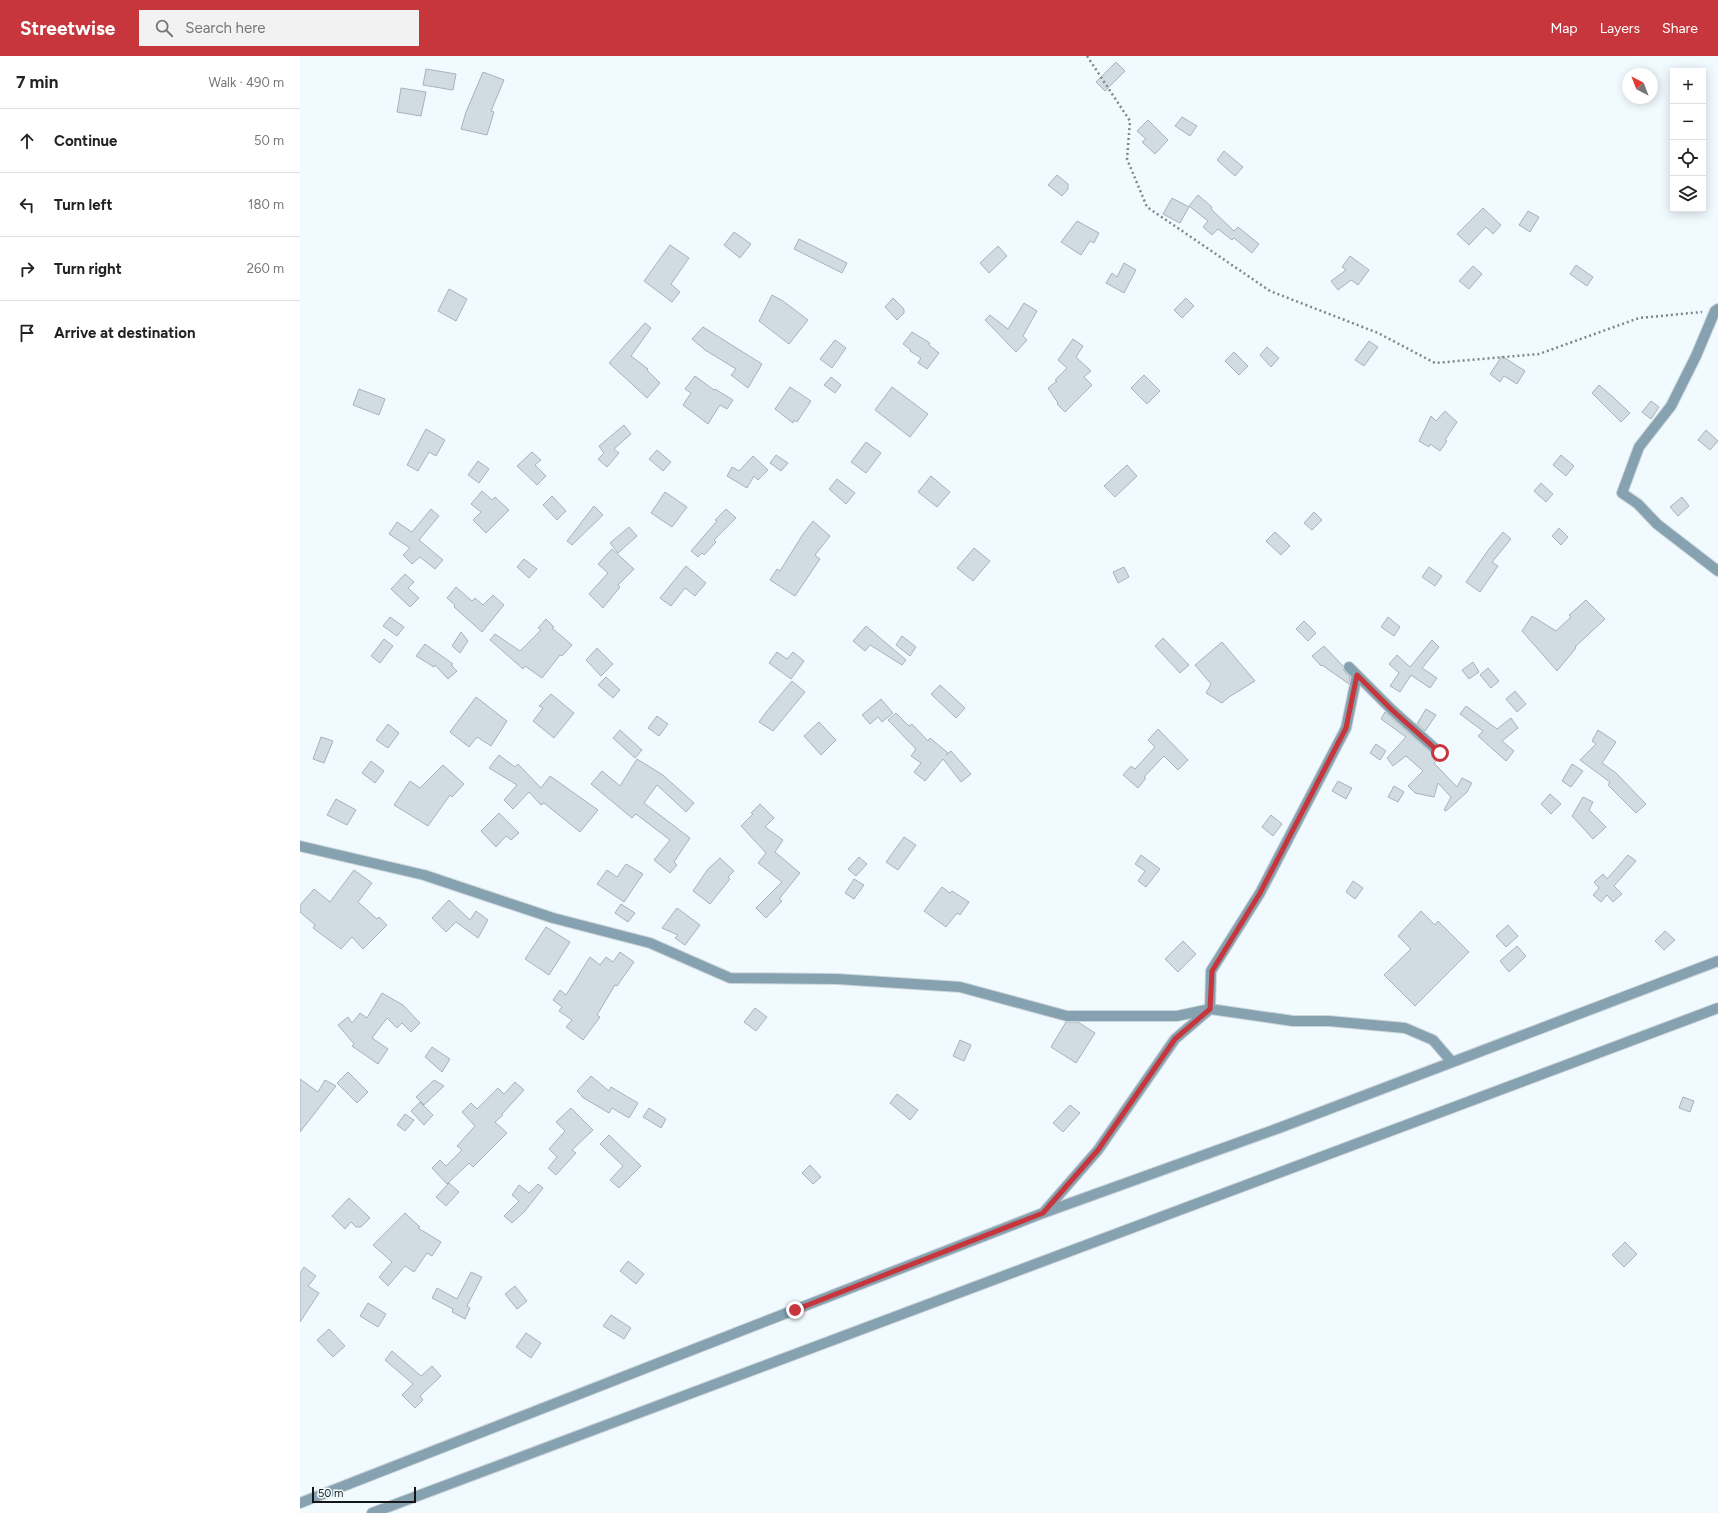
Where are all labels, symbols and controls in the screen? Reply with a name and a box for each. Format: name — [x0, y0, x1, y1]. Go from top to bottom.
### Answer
search box — [139, 10, 419, 46]
text: Streetwise — [20, 17, 115, 40]
icon: search — [153, 17, 175, 39]
text: Search here — [185, 19, 265, 37]
text: Map — [1550, 20, 1578, 37]
text: Layers — [1600, 20, 1640, 37]
text: Share — [1662, 20, 1698, 37]
north arrow — [1622, 68, 1658, 104]
map controls — [1670, 68, 1706, 212]
button: + — [1670, 68, 1706, 104]
text: 7 min — [16, 72, 58, 92]
text: Walk · 490 m — [208, 75, 284, 90]
button: − — [1670, 104, 1706, 140]
icon: ahead — [16, 130, 38, 152]
text: Continue — [54, 132, 117, 150]
text: 50 m — [254, 133, 284, 148]
button: locate — [1670, 140, 1706, 176]
button: layers — [1670, 176, 1706, 212]
icon: left — [16, 194, 38, 216]
text: Turn left — [54, 196, 112, 214]
text: 180 m — [248, 197, 284, 212]
icon: right — [16, 258, 38, 280]
text: Turn right — [54, 260, 122, 278]
text: 260 m — [247, 261, 284, 276]
icon: arrive — [16, 322, 38, 344]
text: Arrive at destination — [54, 324, 195, 342]
route start — [1431, 744, 1449, 762]
route end — [786, 1301, 804, 1319]
scale bar — [312, 1485, 416, 1504]
text: 50 m — [318, 1487, 343, 1500]

